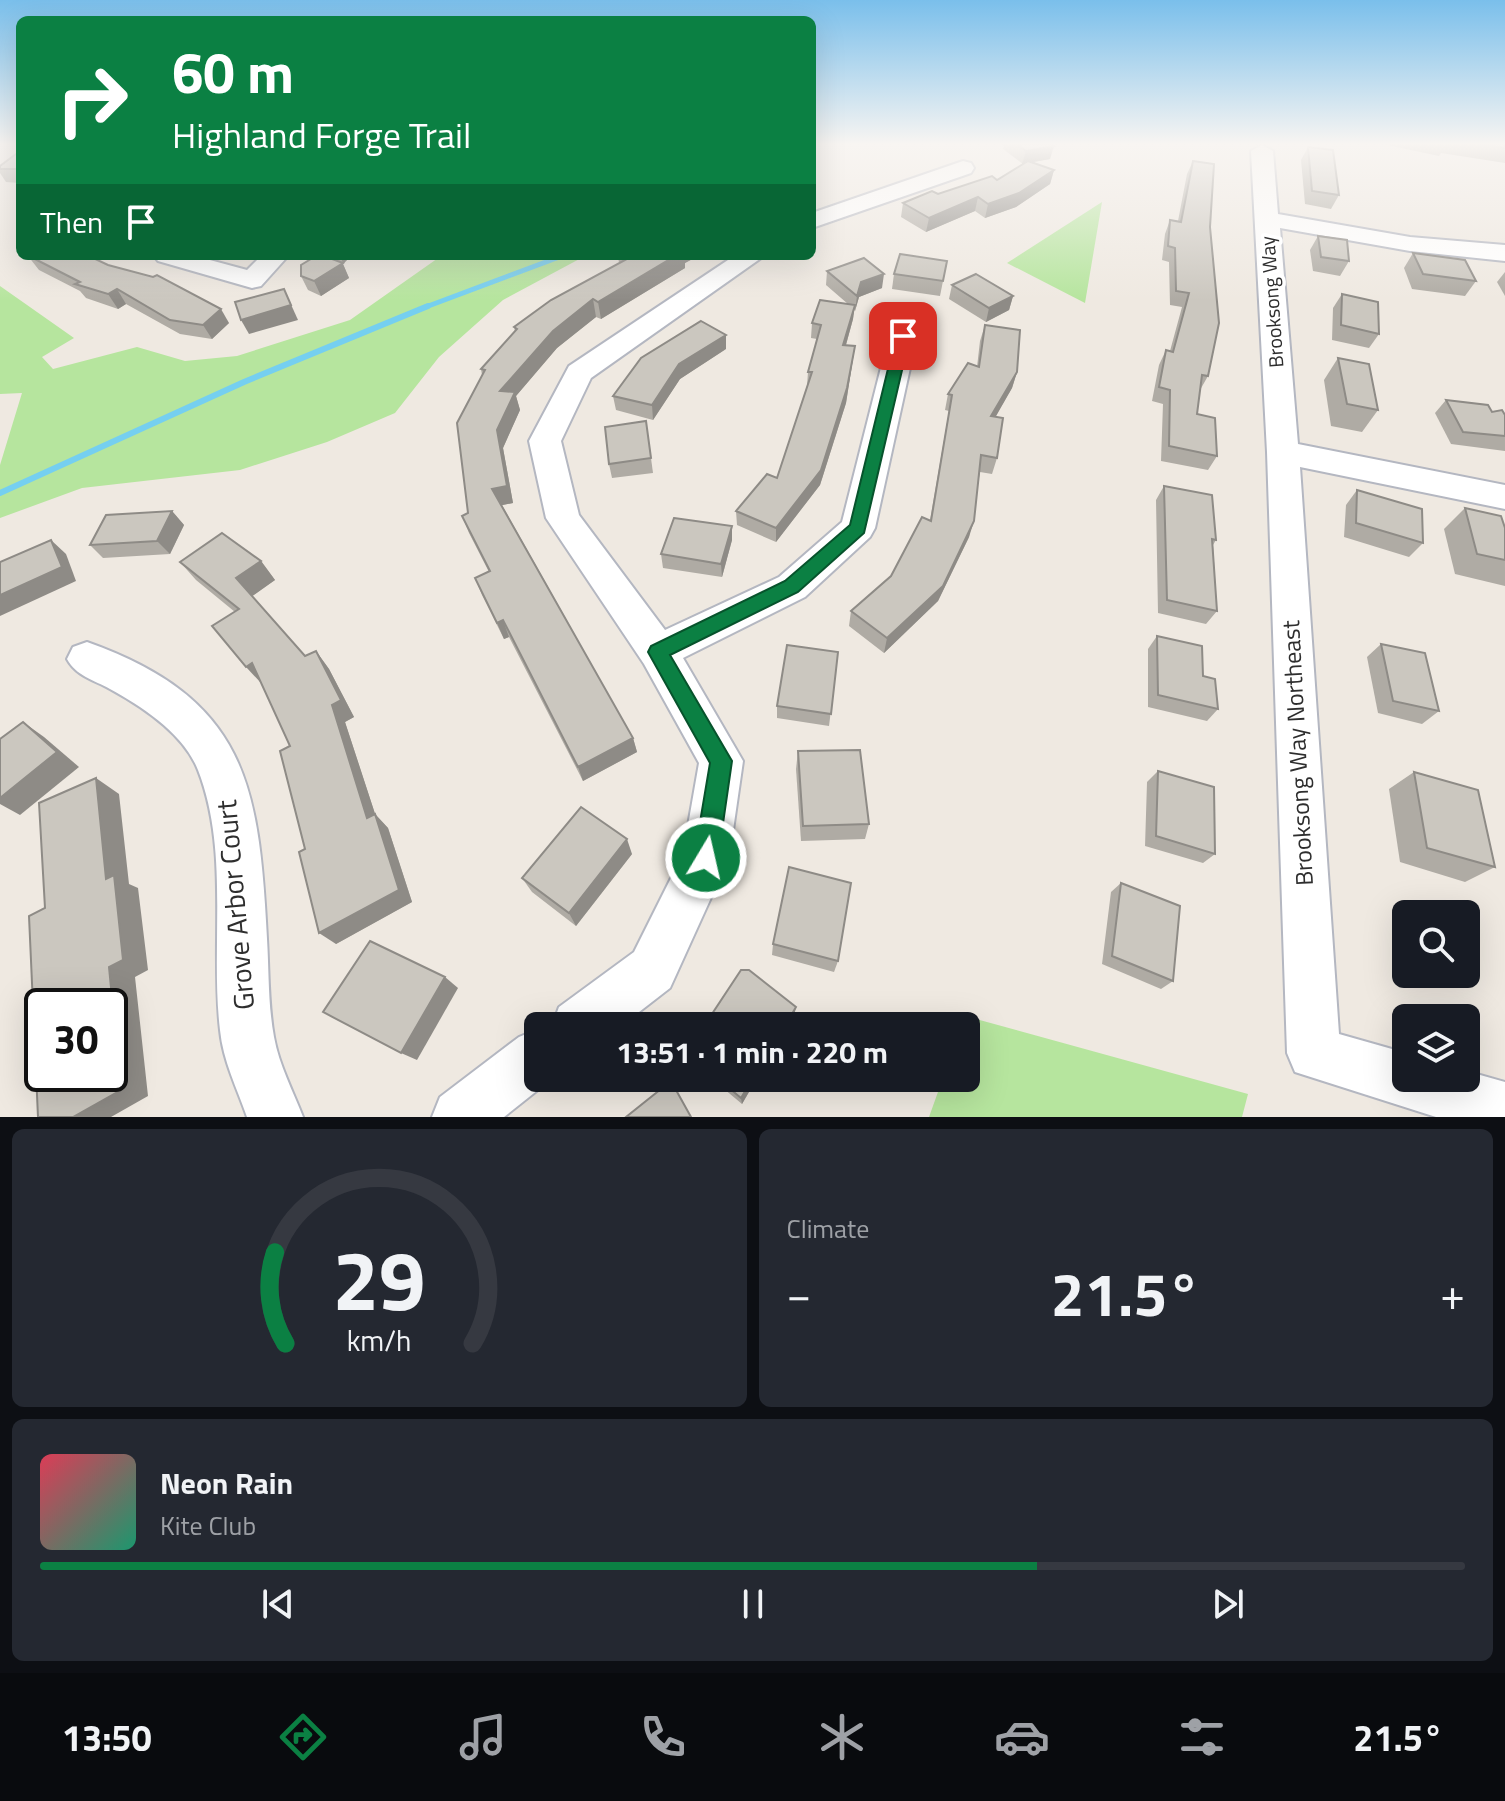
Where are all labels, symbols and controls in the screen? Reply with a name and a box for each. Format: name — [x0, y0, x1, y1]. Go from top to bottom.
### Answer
text: 60 m — [172, 30, 294, 115]
icon: right — [40, 48, 144, 152]
text: Highland Forge Trail — [172, 107, 471, 162]
text: Then — [40, 199, 103, 245]
icon: arrive — [119, 200, 163, 244]
street label: Brooksong Way — [1251, 235, 1292, 369]
pin — [869, 302, 937, 370]
icon: arrive — [881, 314, 925, 358]
street label: Brooksong Way Northeast — [1272, 619, 1322, 887]
street label: Grove Arbor Court — [204, 798, 265, 1012]
position arrow — [664, 816, 748, 900]
map controls — [1392, 900, 1480, 1092]
button: search — [1392, 900, 1480, 988]
speed limit sign: 30 — [24, 988, 128, 1092]
button: layers — [1392, 1004, 1480, 1092]
text: 13:51 · 1 min · 220 m — [616, 1029, 888, 1075]
text: Climate — [787, 1209, 869, 1248]
text: 29 — [333, 1216, 426, 1342]
text: 21.5° — [1051, 1248, 1201, 1339]
text: − — [787, 1260, 811, 1327]
text: + — [1440, 1260, 1465, 1327]
text: km/h — [347, 1319, 412, 1362]
text: Neon Rain — [160, 1460, 293, 1506]
text: Kite Club — [160, 1506, 256, 1545]
icon: previous — [256, 1582, 300, 1626]
icon: pause — [731, 1582, 775, 1626]
icon: next — [1206, 1582, 1250, 1626]
icon: directions — [275, 1709, 331, 1765]
icon: music — [455, 1709, 511, 1765]
icon: phone — [635, 1709, 691, 1765]
icon: climate — [814, 1709, 870, 1765]
icon: car — [994, 1709, 1050, 1765]
icon: filters — [1174, 1709, 1230, 1765]
text: 13:50 — [62, 1710, 152, 1765]
text: 21.5° — [1353, 1710, 1443, 1765]

